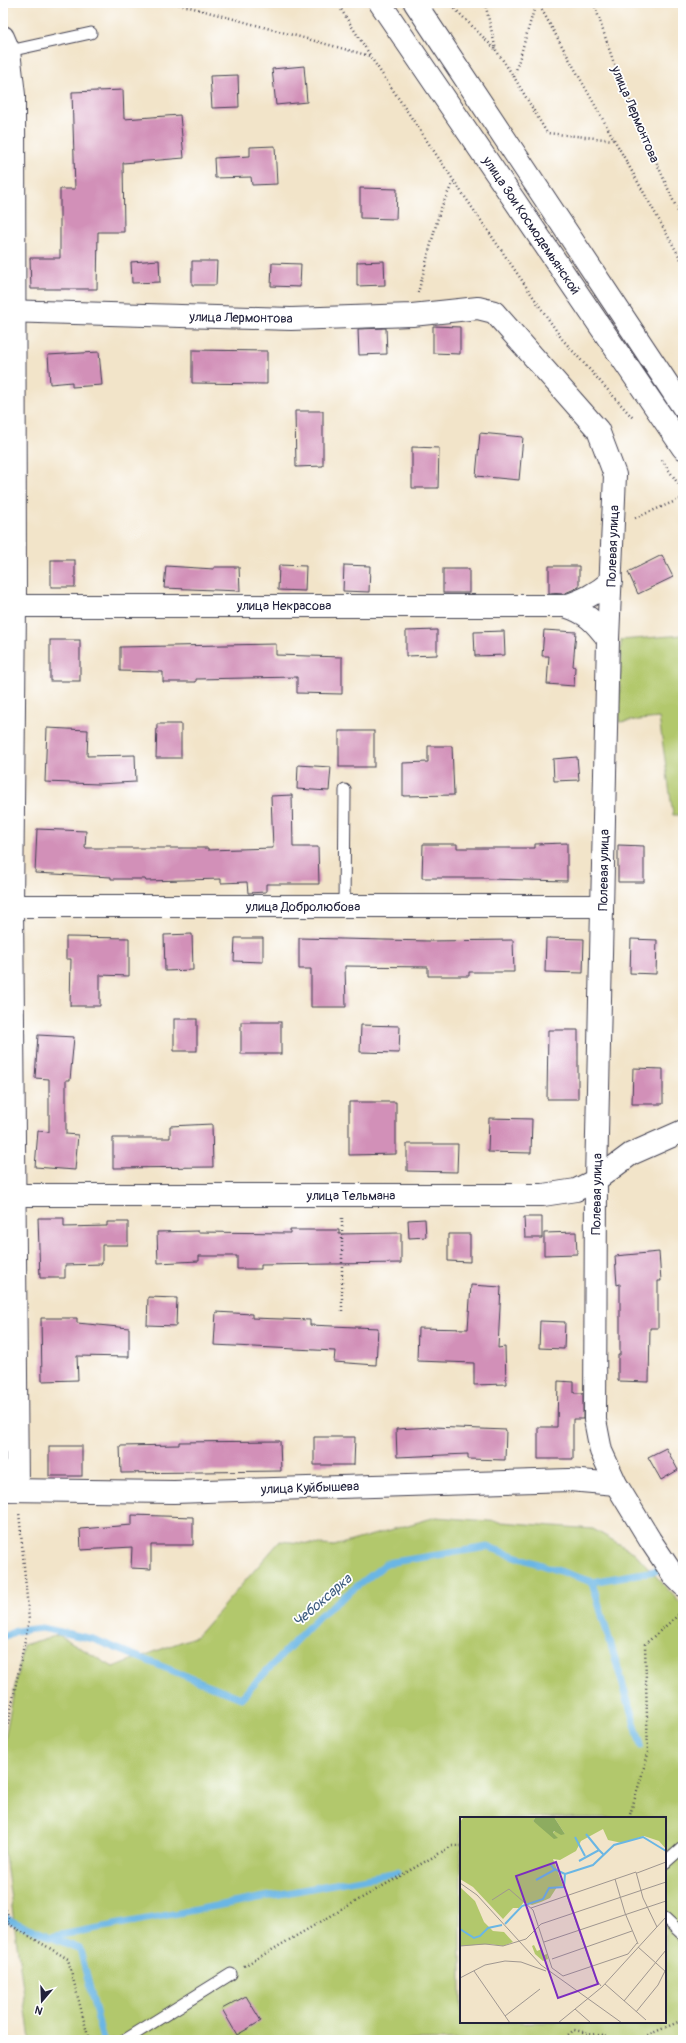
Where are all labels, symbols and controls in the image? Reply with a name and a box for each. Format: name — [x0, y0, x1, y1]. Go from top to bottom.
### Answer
street label: улица Лермонтова — [607, 63, 663, 165]
street label: улица Зои Космодемьянской — [478, 153, 583, 298]
street label: улица Лермонтова — [188, 309, 293, 327]
street label: Полевая улица — [604, 505, 622, 587]
street label: улица Некрасова — [236, 598, 331, 614]
street label: Полевая улица — [595, 829, 613, 911]
street label: улица Добролюбова — [245, 899, 360, 915]
street label: Полевая улица — [588, 1153, 606, 1235]
street label: улица Тельмана — [306, 1188, 395, 1204]
street label: улица Куйбышева — [260, 1478, 359, 1498]
water label: Чебоксарка — [290, 1569, 356, 1630]
inset map — [460, 1817, 666, 2023]
north arrow — [22, 1981, 62, 2021]
text: N — [33, 2002, 45, 2017]

